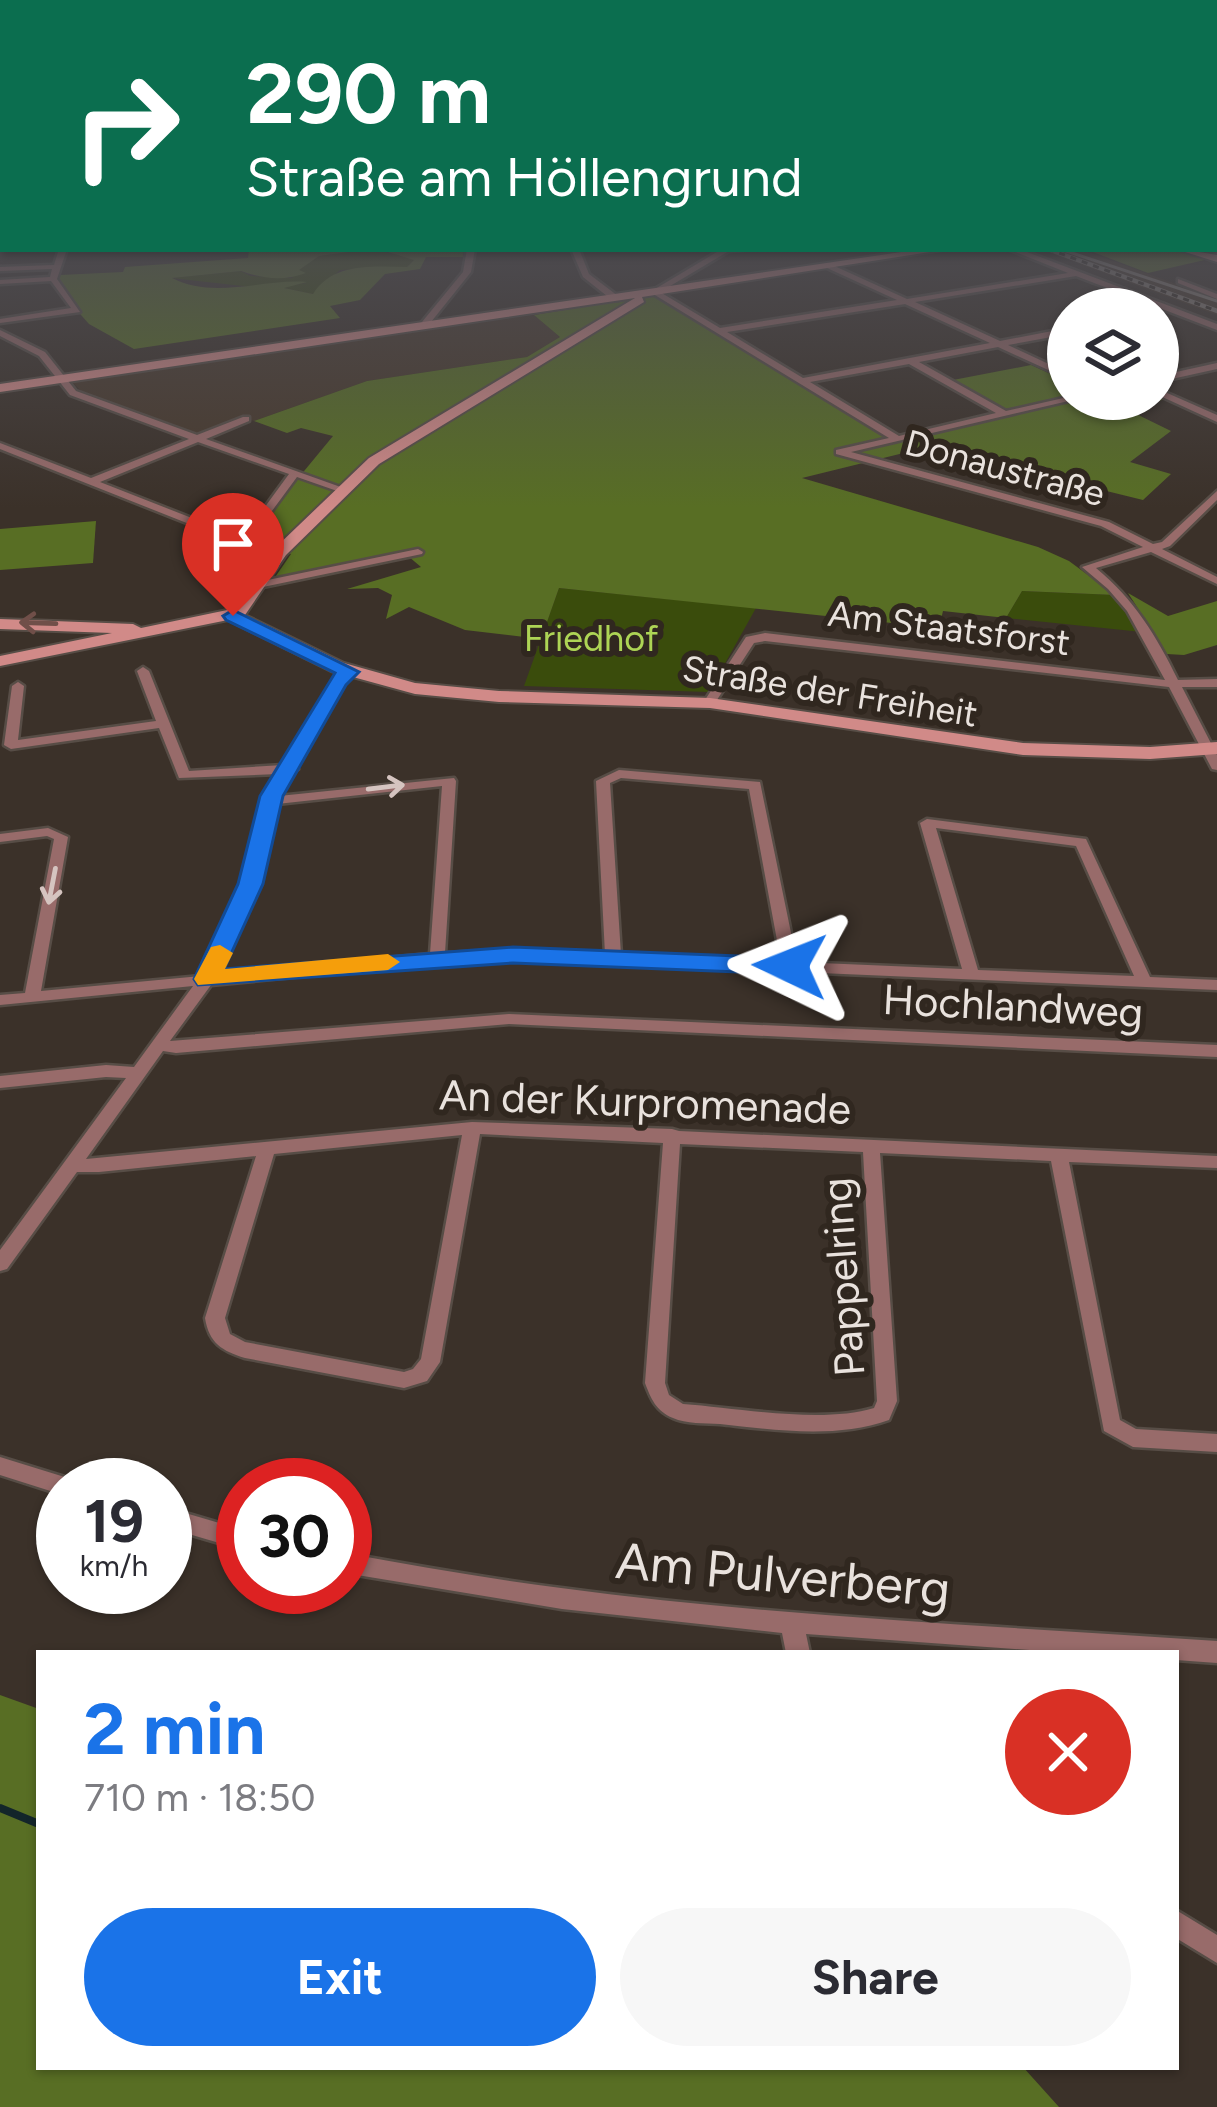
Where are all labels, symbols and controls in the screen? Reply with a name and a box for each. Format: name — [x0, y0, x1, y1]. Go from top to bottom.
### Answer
text: 290 m — [246, 43, 491, 144]
icon: right — [48, 48, 204, 204]
text: Straße am Höllengrund — [246, 145, 803, 210]
map controls — [1047, 288, 1179, 420]
button: layers — [1047, 288, 1179, 420]
street label: Donaustraße — [900, 421, 1110, 515]
pin — [182, 493, 284, 616]
icon: arrive — [200, 511, 266, 577]
street label: Am Staatsforst — [826, 592, 1072, 664]
one-way arrow — [19, 612, 58, 635]
park label: Friedhof — [524, 617, 659, 660]
street label: Straße der Freiheit — [679, 646, 981, 736]
one-way arrow — [366, 775, 405, 797]
one-way arrow — [40, 865, 62, 904]
position arrow — [727, 903, 853, 1029]
street label: Hochlandweg — [881, 974, 1145, 1038]
street label: An der Kurpromenade — [438, 1069, 852, 1135]
street label: Pappelring — [811, 1176, 875, 1378]
speed limit sign: 30 — [216, 1458, 372, 1614]
text: 19 — [84, 1485, 144, 1557]
street label: Am Pulverberg — [613, 1530, 953, 1620]
text: km/h — [80, 1547, 148, 1584]
text: 2 min — [84, 1686, 265, 1772]
button: close — [1005, 1689, 1131, 1815]
text: 710 m · 18:50 — [84, 1774, 315, 1821]
button: Exit — [84, 1908, 596, 2046]
button: Share — [620, 1908, 1131, 2046]

